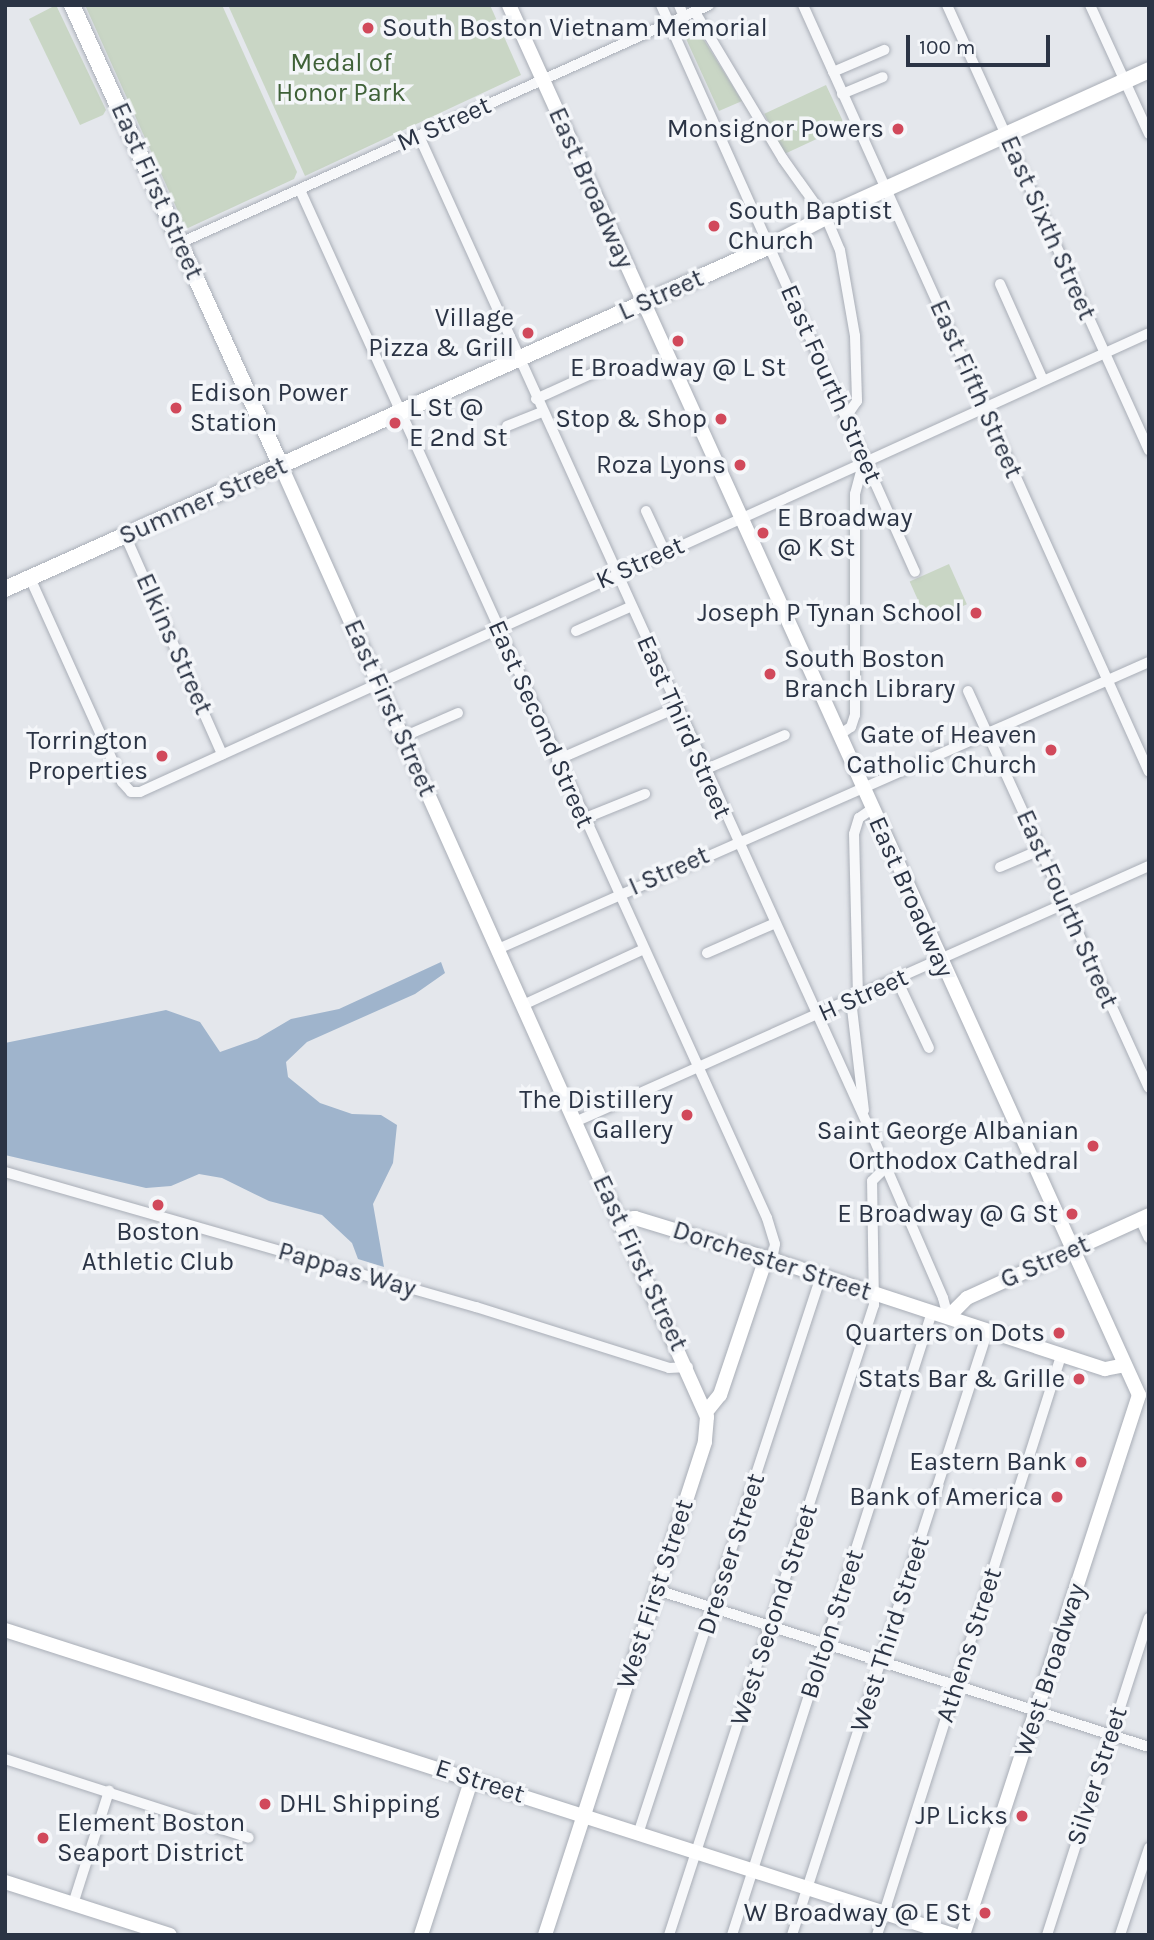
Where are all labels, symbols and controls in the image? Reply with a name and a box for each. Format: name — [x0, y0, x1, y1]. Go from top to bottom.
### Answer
place label: South Boston Vietnam Memorial — [382, 12, 768, 44]
marker: South Boston Vietnam Memorial — [360, 20, 376, 36]
scale bar — [909, 21, 1052, 65]
text: 100 m — [919, 35, 976, 59]
park label: Medal of Honor Park — [276, 47, 406, 108]
street label: M Street — [392, 89, 496, 159]
street label: East First Street — [104, 98, 210, 284]
street label: East Broadway — [542, 103, 640, 273]
place label: Monsignor Powers — [667, 113, 884, 145]
marker: Monsignor Powers — [890, 121, 906, 137]
street label: East Sixth Street — [993, 131, 1103, 325]
place label: South Baptist Church — [728, 195, 892, 256]
marker: South Baptist Church — [706, 218, 722, 234]
street label: L Street — [614, 263, 708, 327]
street label: East Fourth Street — [773, 280, 889, 488]
street label: East Fifth Street — [923, 295, 1029, 483]
place label: Village Pizza & Grill — [368, 302, 514, 364]
marker: Village Pizza & Grill — [520, 325, 536, 341]
marker: E Broadway @ L St — [670, 333, 686, 349]
place label: E Broadway @ L St — [570, 352, 786, 384]
place label: Edison Power Station — [190, 377, 348, 438]
place label: L St @ E 2nd St — [409, 392, 508, 453]
marker: Edison Power Station — [168, 400, 184, 416]
place label: Stop & Shop — [555, 403, 707, 435]
marker: Stop & Shop — [713, 411, 729, 427]
marker: L St @ E 2nd St — [387, 415, 403, 431]
place label: Roza Lyons — [596, 449, 726, 481]
street label: Summer Street — [114, 450, 292, 552]
marker: Roza Lyons — [732, 457, 748, 473]
place label: E Broadway @ K St — [777, 502, 913, 564]
marker: E Broadway @ K St — [755, 525, 771, 541]
street label: K Street — [591, 530, 689, 596]
street label: Elkins Street — [129, 569, 219, 719]
place label: Joseph P Tynan School — [697, 597, 962, 629]
marker: Joseph P Tynan School — [968, 605, 984, 621]
street label: East First Street — [337, 615, 443, 801]
street label: East Second Street — [481, 615, 601, 833]
street label: East Third Street — [630, 631, 738, 823]
place label: South Boston Branch Library — [784, 643, 955, 704]
marker: South Boston Branch Library — [762, 666, 778, 682]
place label: Gate of Heaven Catholic Church — [847, 719, 1037, 780]
place label: Torrington Properties — [26, 725, 148, 786]
marker: Gate of Heaven Catholic Church — [1043, 742, 1059, 758]
marker: Torrington Properties — [154, 748, 170, 764]
street label: East Fourth Street — [1009, 805, 1125, 1013]
street label: East Broadway — [862, 812, 960, 982]
street label: I Street — [624, 839, 714, 903]
street label: H Street — [813, 961, 913, 1029]
place label: The Distillery Gallery — [519, 1084, 673, 1146]
marker: The Distillery Gallery — [679, 1107, 695, 1123]
place label: Saint George Albanian Orthodox Cathedral — [817, 1115, 1079, 1176]
marker: Saint George Albanian Orthodox Cathedral — [1085, 1138, 1101, 1154]
street label: East First Street — [586, 1170, 694, 1356]
marker: Boston Athletic Club — [150, 1197, 166, 1213]
place label: E Broadway @ G St — [837, 1198, 1058, 1230]
marker: E Broadway @ G St — [1064, 1206, 1080, 1222]
street label: Dorchester Street — [669, 1214, 875, 1308]
place label: Boston Athletic Club — [82, 1216, 234, 1278]
street label: G Street — [996, 1229, 1094, 1295]
street label: Pappas Way — [274, 1235, 420, 1305]
place label: Quarters on Dots — [845, 1317, 1045, 1349]
marker: Quarters on Dots — [1051, 1325, 1067, 1341]
place label: Stats Bar & Grille — [858, 1363, 1065, 1395]
marker: Stats Bar & Grille — [1071, 1371, 1087, 1387]
place label: Eastern Bank — [909, 1446, 1067, 1478]
marker: Eastern Bank — [1073, 1454, 1089, 1470]
street label: Dresser Street — [690, 1470, 772, 1638]
place label: Bank of America — [849, 1481, 1043, 1513]
marker: Bank of America — [1049, 1489, 1065, 1505]
street label: West First Street — [610, 1495, 700, 1693]
street label: West Second Street — [724, 1500, 824, 1730]
street label: West Third Street — [844, 1532, 936, 1736]
street label: Bolton Street — [793, 1546, 871, 1702]
street label: Athens Street — [929, 1564, 1009, 1726]
street label: West Broadway — [1007, 1580, 1093, 1760]
street label: Silver Street — [1060, 1703, 1134, 1849]
street label: E Street — [431, 1752, 529, 1810]
place label: DHL Shipping — [279, 1788, 440, 1820]
marker: DHL Shipping — [257, 1796, 273, 1812]
place label: JP Licks — [915, 1800, 1008, 1832]
place label: Element Boston Seaport District — [57, 1807, 245, 1868]
marker: JP Licks — [1014, 1808, 1030, 1824]
marker: Element Boston Seaport District — [35, 1830, 51, 1846]
place label: W Broadway @ E St — [744, 1897, 971, 1929]
marker: W Broadway @ E St — [977, 1905, 993, 1921]

